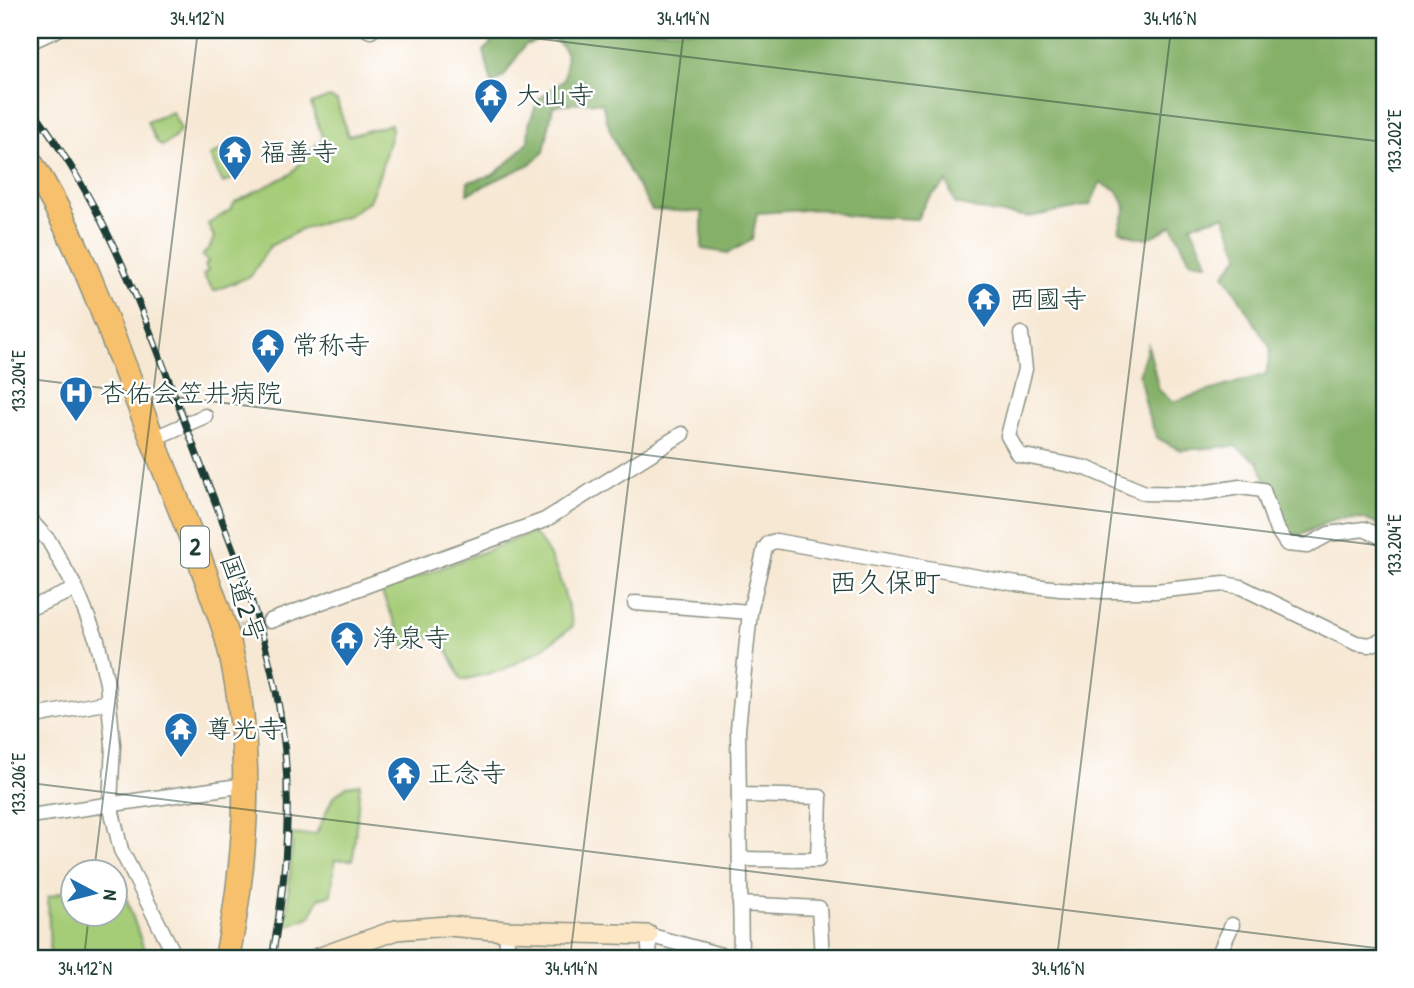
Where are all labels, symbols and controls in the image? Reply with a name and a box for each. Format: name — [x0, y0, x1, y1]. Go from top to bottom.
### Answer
text: 34.412°N — [170, 6, 224, 31]
text: 34.414°N — [657, 6, 709, 31]
text: 34.416°N — [1144, 6, 1196, 31]
temple icon: 大山寺 — [472, 76, 510, 125]
place label: 大山寺 — [516, 77, 594, 112]
text: 133.202°E — [1382, 109, 1407, 173]
temple icon: 福善寺 — [216, 133, 254, 182]
place label: 福善寺 — [260, 134, 338, 169]
temple icon: 西國寺 — [965, 280, 1003, 329]
place label: 西國寺 — [1009, 281, 1087, 316]
temple icon: 常称寺 — [249, 326, 287, 375]
place label: 常称寺 — [292, 327, 370, 362]
text: 133.204°E — [6, 350, 31, 412]
hospital icon: 杏佑会笠井病院 — [57, 374, 95, 423]
place label: 杏佑会笠井病院 — [100, 375, 282, 410]
text: 133.204°E — [1382, 514, 1407, 576]
road number: 2 — [181, 526, 209, 568]
street label: 国道2号 — [213, 550, 274, 646]
district label: 西久保町 — [829, 563, 941, 601]
temple icon: 浄泉寺 — [328, 619, 366, 668]
place label: 浄泉寺 — [372, 620, 450, 655]
temple icon: 尊光寺 — [162, 710, 200, 759]
place label: 尊光寺 — [206, 711, 284, 746]
text: 133.206°E — [6, 753, 31, 815]
temple icon: 正念寺 — [385, 754, 423, 803]
place label: 正念寺 — [428, 755, 506, 790]
north arrow — [60, 858, 130, 928]
text: N — [97, 888, 124, 902]
text: 34.412°N — [58, 956, 112, 981]
text: 34.414°N — [545, 956, 597, 981]
text: 34.416°N — [1032, 956, 1084, 981]

